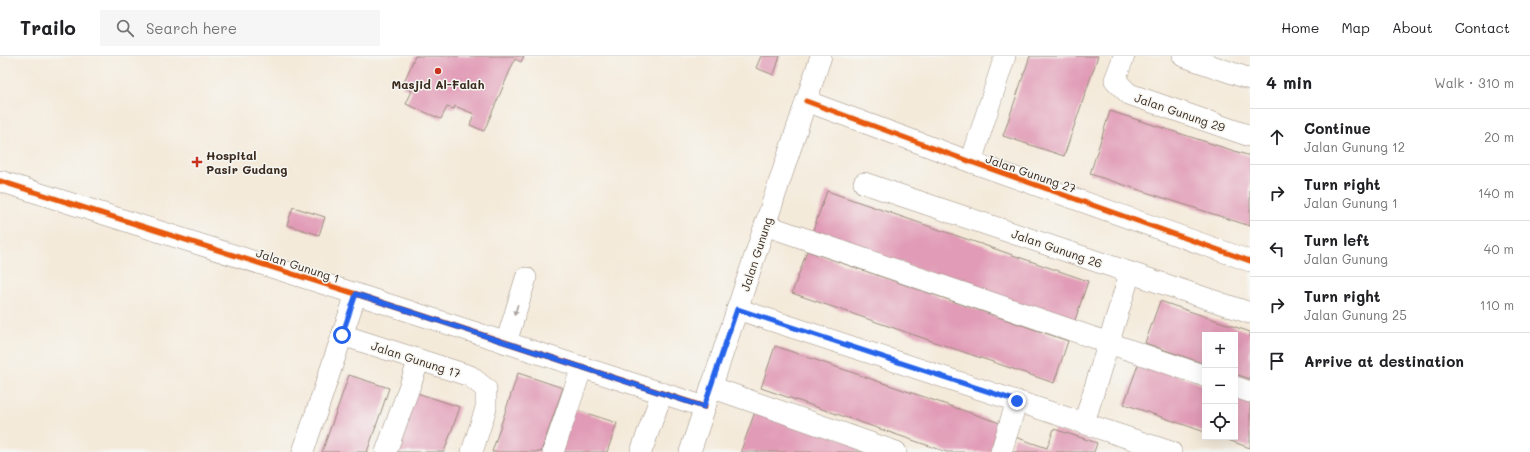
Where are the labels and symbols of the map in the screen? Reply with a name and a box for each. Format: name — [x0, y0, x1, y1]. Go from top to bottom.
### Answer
marker: Masjid Al-Falah — [433, 66, 443, 76]
place label: Masjid Al-Falah — [392, 76, 484, 92]
street label: Jalan Gunung 29 — [1133, 89, 1227, 135]
place label: Hospital Pasir Gudang — [206, 147, 287, 177]
street label: Jalan Gunung 27 — [984, 150, 1079, 196]
marker: Hospital Pasir Gudang — [191, 156, 203, 168]
street label: Jalan Gunung — [736, 215, 776, 293]
street label: Jalan Gunung 26 — [1009, 225, 1105, 271]
street label: Jalan Gunung 1 — [254, 244, 342, 286]
one-way arrow — [513, 305, 519, 317]
route start — [333, 326, 351, 344]
street label: Jalan Gunung 17 — [369, 337, 463, 381]
route end — [1008, 392, 1026, 410]

